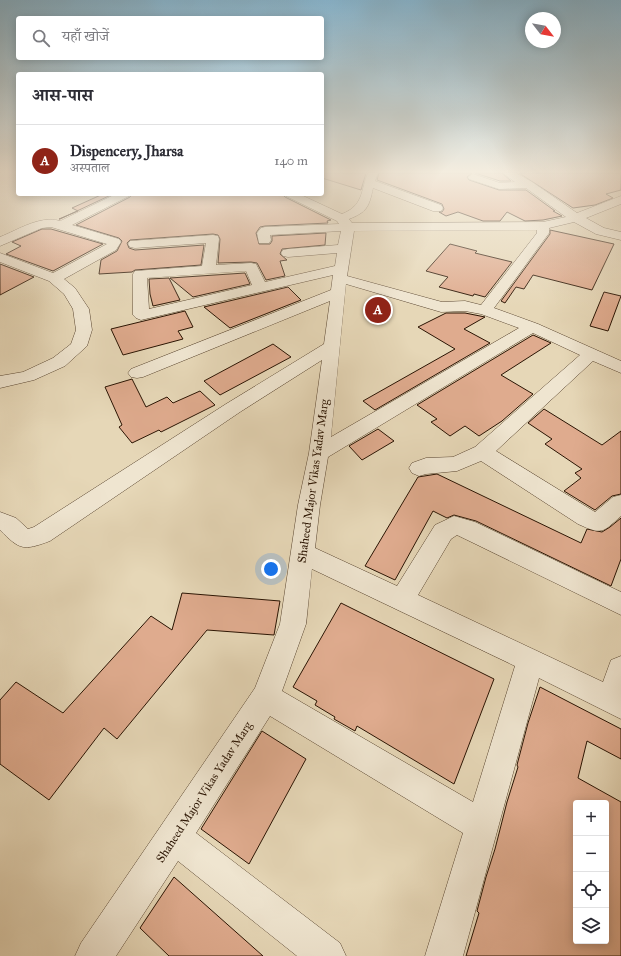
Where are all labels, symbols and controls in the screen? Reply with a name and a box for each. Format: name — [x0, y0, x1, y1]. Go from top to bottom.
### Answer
north arrow — [525, 12, 561, 48]
search box — [16, 16, 324, 60]
icon: search — [30, 27, 52, 49]
text: यहाँ खोजें — [62, 27, 109, 45]
text: आस-पास — [32, 85, 93, 106]
text: Dispencery, Jharsa — [70, 142, 183, 160]
text: A — [41, 153, 49, 169]
text: 140 m — [274, 153, 308, 169]
text: अस्पताल — [70, 160, 110, 176]
pin: A — [365, 295, 391, 325]
street label: Shaheed Major Vikas Yadav Marg — [295, 398, 332, 564]
your location — [261, 559, 281, 579]
street label: Shaheed Major Vikas Yadav Marg — [153, 718, 256, 866]
map controls — [573, 800, 609, 944]
button: + — [573, 800, 609, 836]
button: − — [573, 836, 609, 872]
button: locate — [573, 872, 609, 908]
button: layers — [573, 908, 609, 944]

